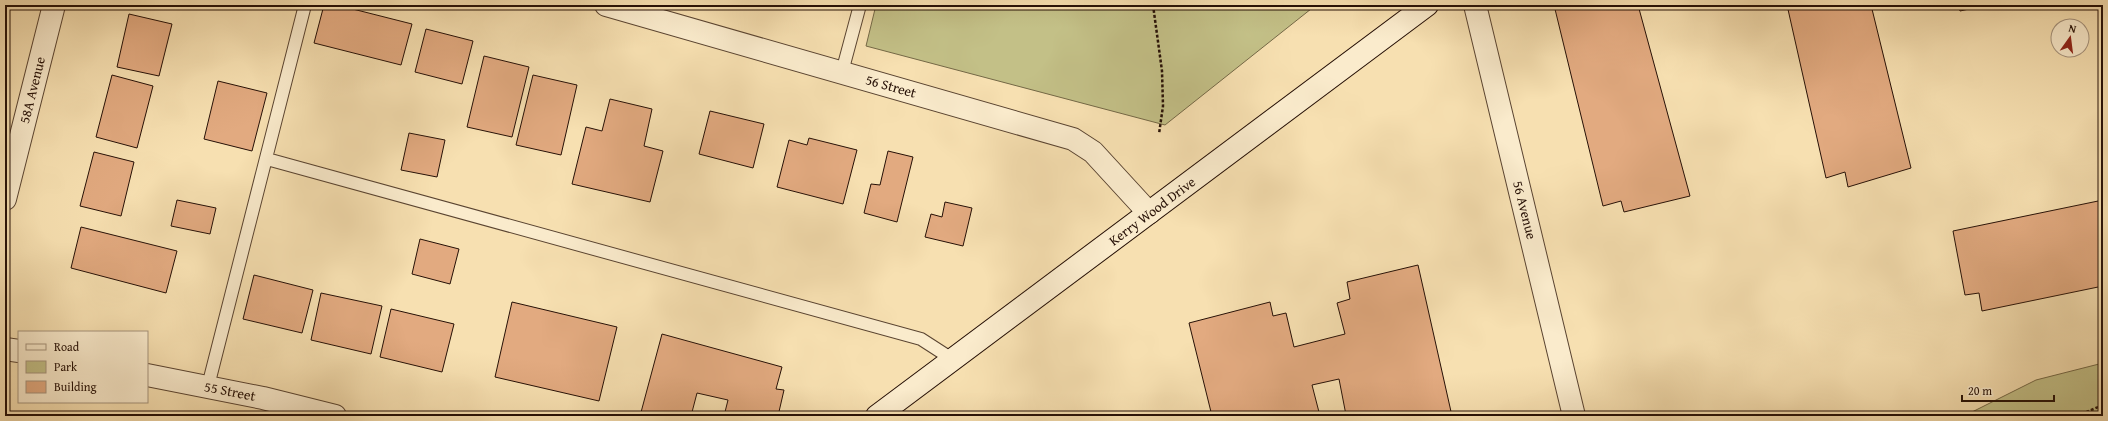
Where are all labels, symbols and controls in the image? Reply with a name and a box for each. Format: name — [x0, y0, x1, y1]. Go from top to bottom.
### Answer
north arrow — [2050, 18, 2090, 58]
text: N — [2067, 20, 2079, 37]
street label: 58A Avenue — [14, 54, 50, 125]
street label: 56 Street — [863, 69, 919, 103]
street label: Kerry Wood Drive — [1104, 171, 1200, 250]
street label: 56 Avenue — [1508, 179, 1542, 242]
legend — [18, 331, 148, 403]
text: Road — [54, 338, 80, 355]
text: Park — [54, 358, 78, 375]
street label: 55 Street — [203, 376, 257, 406]
scale bar — [1962, 377, 2054, 403]
text: Building — [54, 378, 97, 395]
text: 20 m — [1968, 382, 1992, 399]

